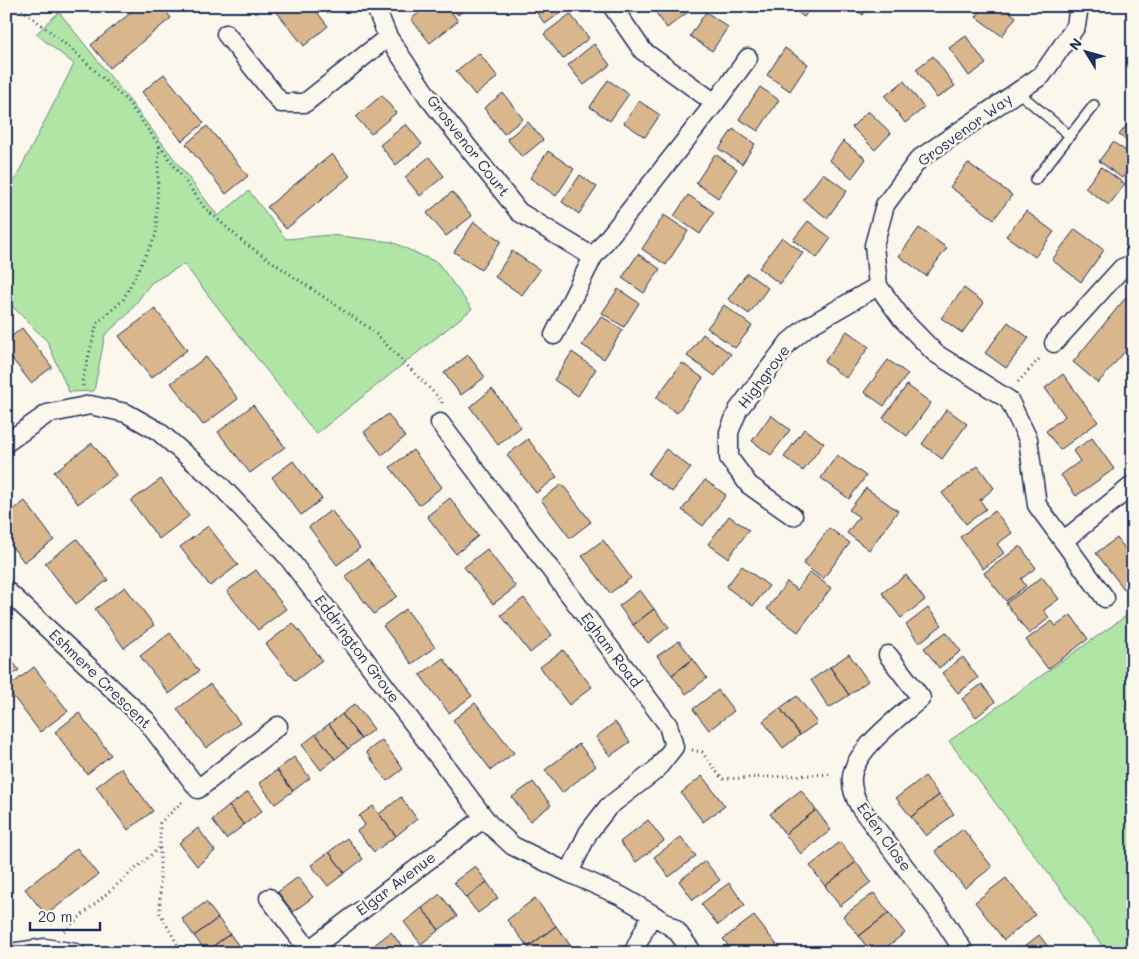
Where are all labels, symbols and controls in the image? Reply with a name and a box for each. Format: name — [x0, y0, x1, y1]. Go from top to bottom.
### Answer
north arrow — [1062, 28, 1112, 78]
text: N — [1064, 34, 1086, 54]
street label: Grosvenor Way — [913, 88, 1016, 170]
street label: Grosvenor Court — [423, 91, 515, 200]
street label: Highgrove — [733, 341, 794, 412]
street label: Eddrington Grove — [311, 590, 405, 706]
street label: Egham Road — [577, 608, 647, 691]
street label: Eshmere Crescent — [45, 624, 156, 732]
street label: Eden Close — [853, 798, 917, 875]
street label: Elgar Avenue — [352, 847, 439, 920]
scale bar — [30, 899, 100, 931]
text: 20 m — [38, 906, 72, 926]

